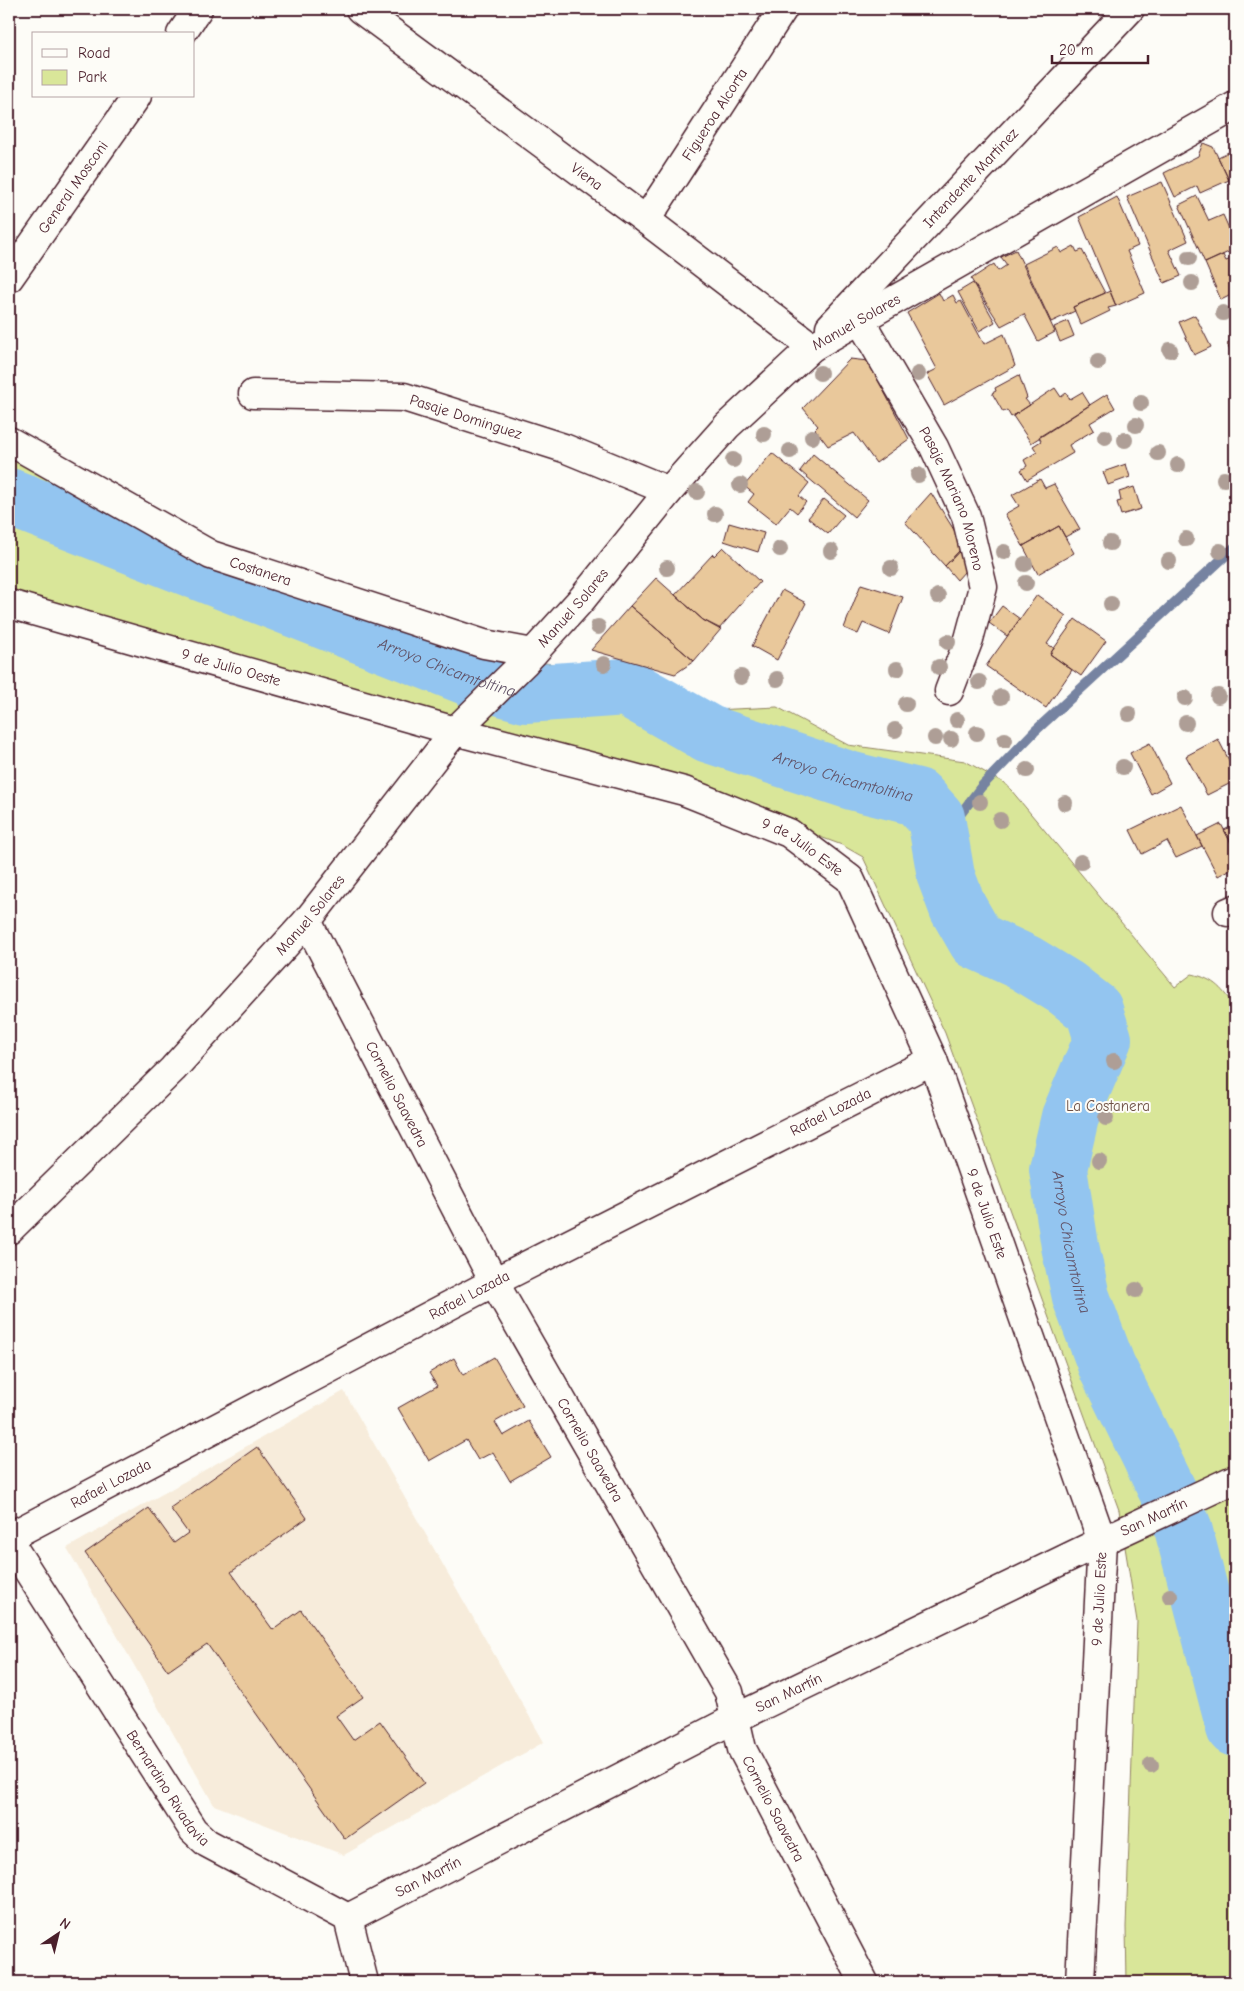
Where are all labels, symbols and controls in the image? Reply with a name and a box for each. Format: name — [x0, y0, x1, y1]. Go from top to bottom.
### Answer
legend — [32, 32, 195, 98]
scale bar — [1052, 32, 1148, 64]
text: 20 m — [1059, 41, 1093, 59]
text: Road — [78, 44, 110, 62]
street label: Figueroa Alcorta — [678, 65, 751, 164]
text: Park — [78, 68, 107, 86]
street label: Intendente Martinez — [919, 124, 1022, 231]
street label: General Mosconi — [34, 137, 112, 237]
street label: Viena — [567, 159, 606, 194]
street label: Manuel Solares — [809, 290, 903, 354]
street label: Pasaje Dominguez — [408, 390, 525, 443]
street label: Pasaje Mariano Moreno — [915, 423, 988, 573]
street label: Costanera — [227, 553, 294, 590]
street label: Manuel Solares — [534, 565, 612, 651]
water label: Arroyo Chicamtoltina — [375, 634, 518, 701]
street label: 9 de Julio Oeste — [179, 645, 283, 690]
water label: Arroyo Chicamtoltina — [770, 747, 915, 806]
street label: 9 de Julio Este — [759, 814, 847, 880]
street label: Manuel Solares — [272, 871, 348, 959]
street label: Cornelio Saavedra — [362, 1038, 432, 1150]
street label: Rafael Lozada — [787, 1084, 874, 1140]
park label: La Costanera — [1066, 1097, 1150, 1115]
street label: 9 de Julio Este — [963, 1166, 1011, 1262]
water label: Arroyo Chicamtoltina — [1048, 1169, 1094, 1316]
street label: Rafael Lozada — [426, 1267, 513, 1324]
street label: Cornelio Saavedra — [553, 1394, 627, 1505]
street label: Rafael Lozada — [67, 1455, 154, 1512]
street label: San Martín — [1117, 1494, 1190, 1540]
street label: 9 de Julio Este — [1088, 1551, 1110, 1647]
street label: San Martín — [752, 1669, 825, 1716]
street label: Bernardino Rivadavia — [123, 1727, 213, 1850]
street label: Cornelio Saavedra — [738, 1753, 808, 1865]
street label: San Martín — [392, 1852, 464, 1901]
north arrow — [32, 1908, 82, 1958]
text: N — [57, 1914, 74, 1933]

